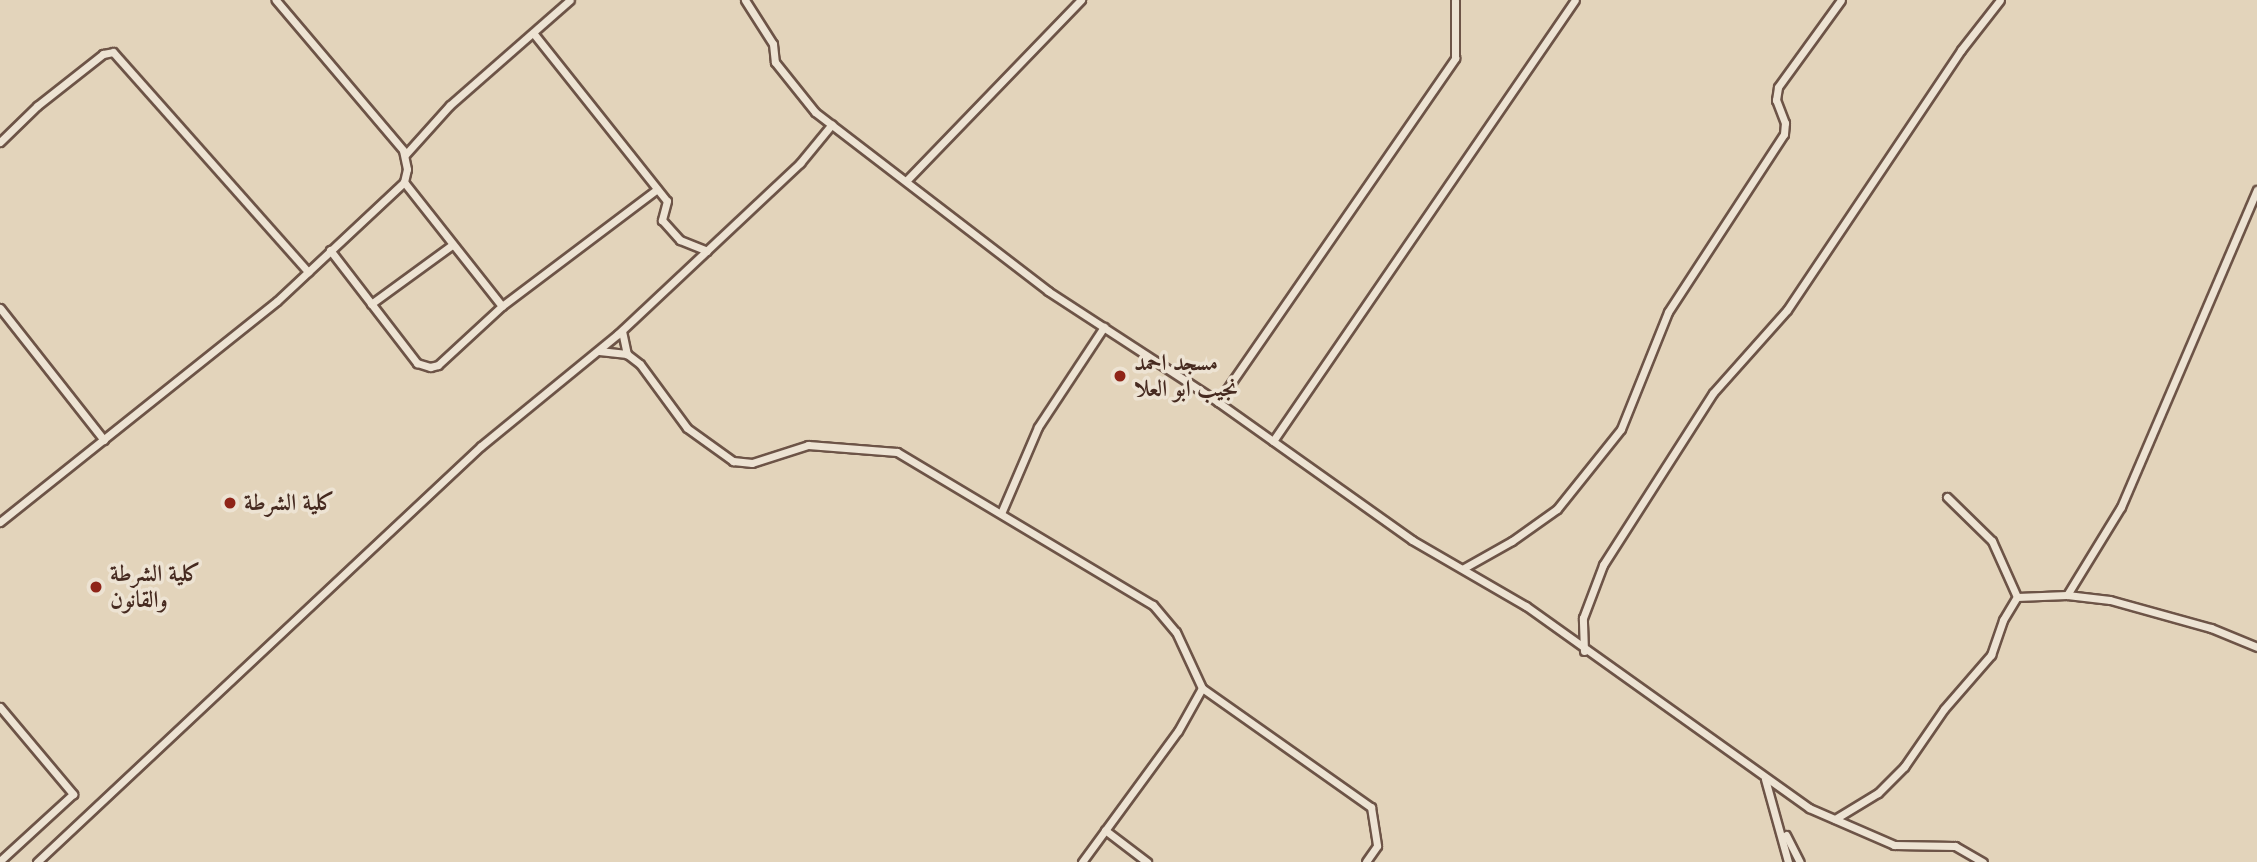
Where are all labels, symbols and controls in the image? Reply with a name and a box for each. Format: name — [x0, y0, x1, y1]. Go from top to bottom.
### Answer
place label: مسجد احمد نجيب ابو العلا — [1134, 349, 1238, 403]
marker: مسجد احمد نجيب ابو العلا — [1112, 368, 1128, 384]
place label: كلية الشرطة — [244, 489, 335, 517]
marker: كلية الشرطة — [222, 495, 238, 511]
place label: كلية الشرطة والقانون — [110, 560, 201, 614]
marker: كلية الشرطة والقانون — [88, 579, 104, 595]

